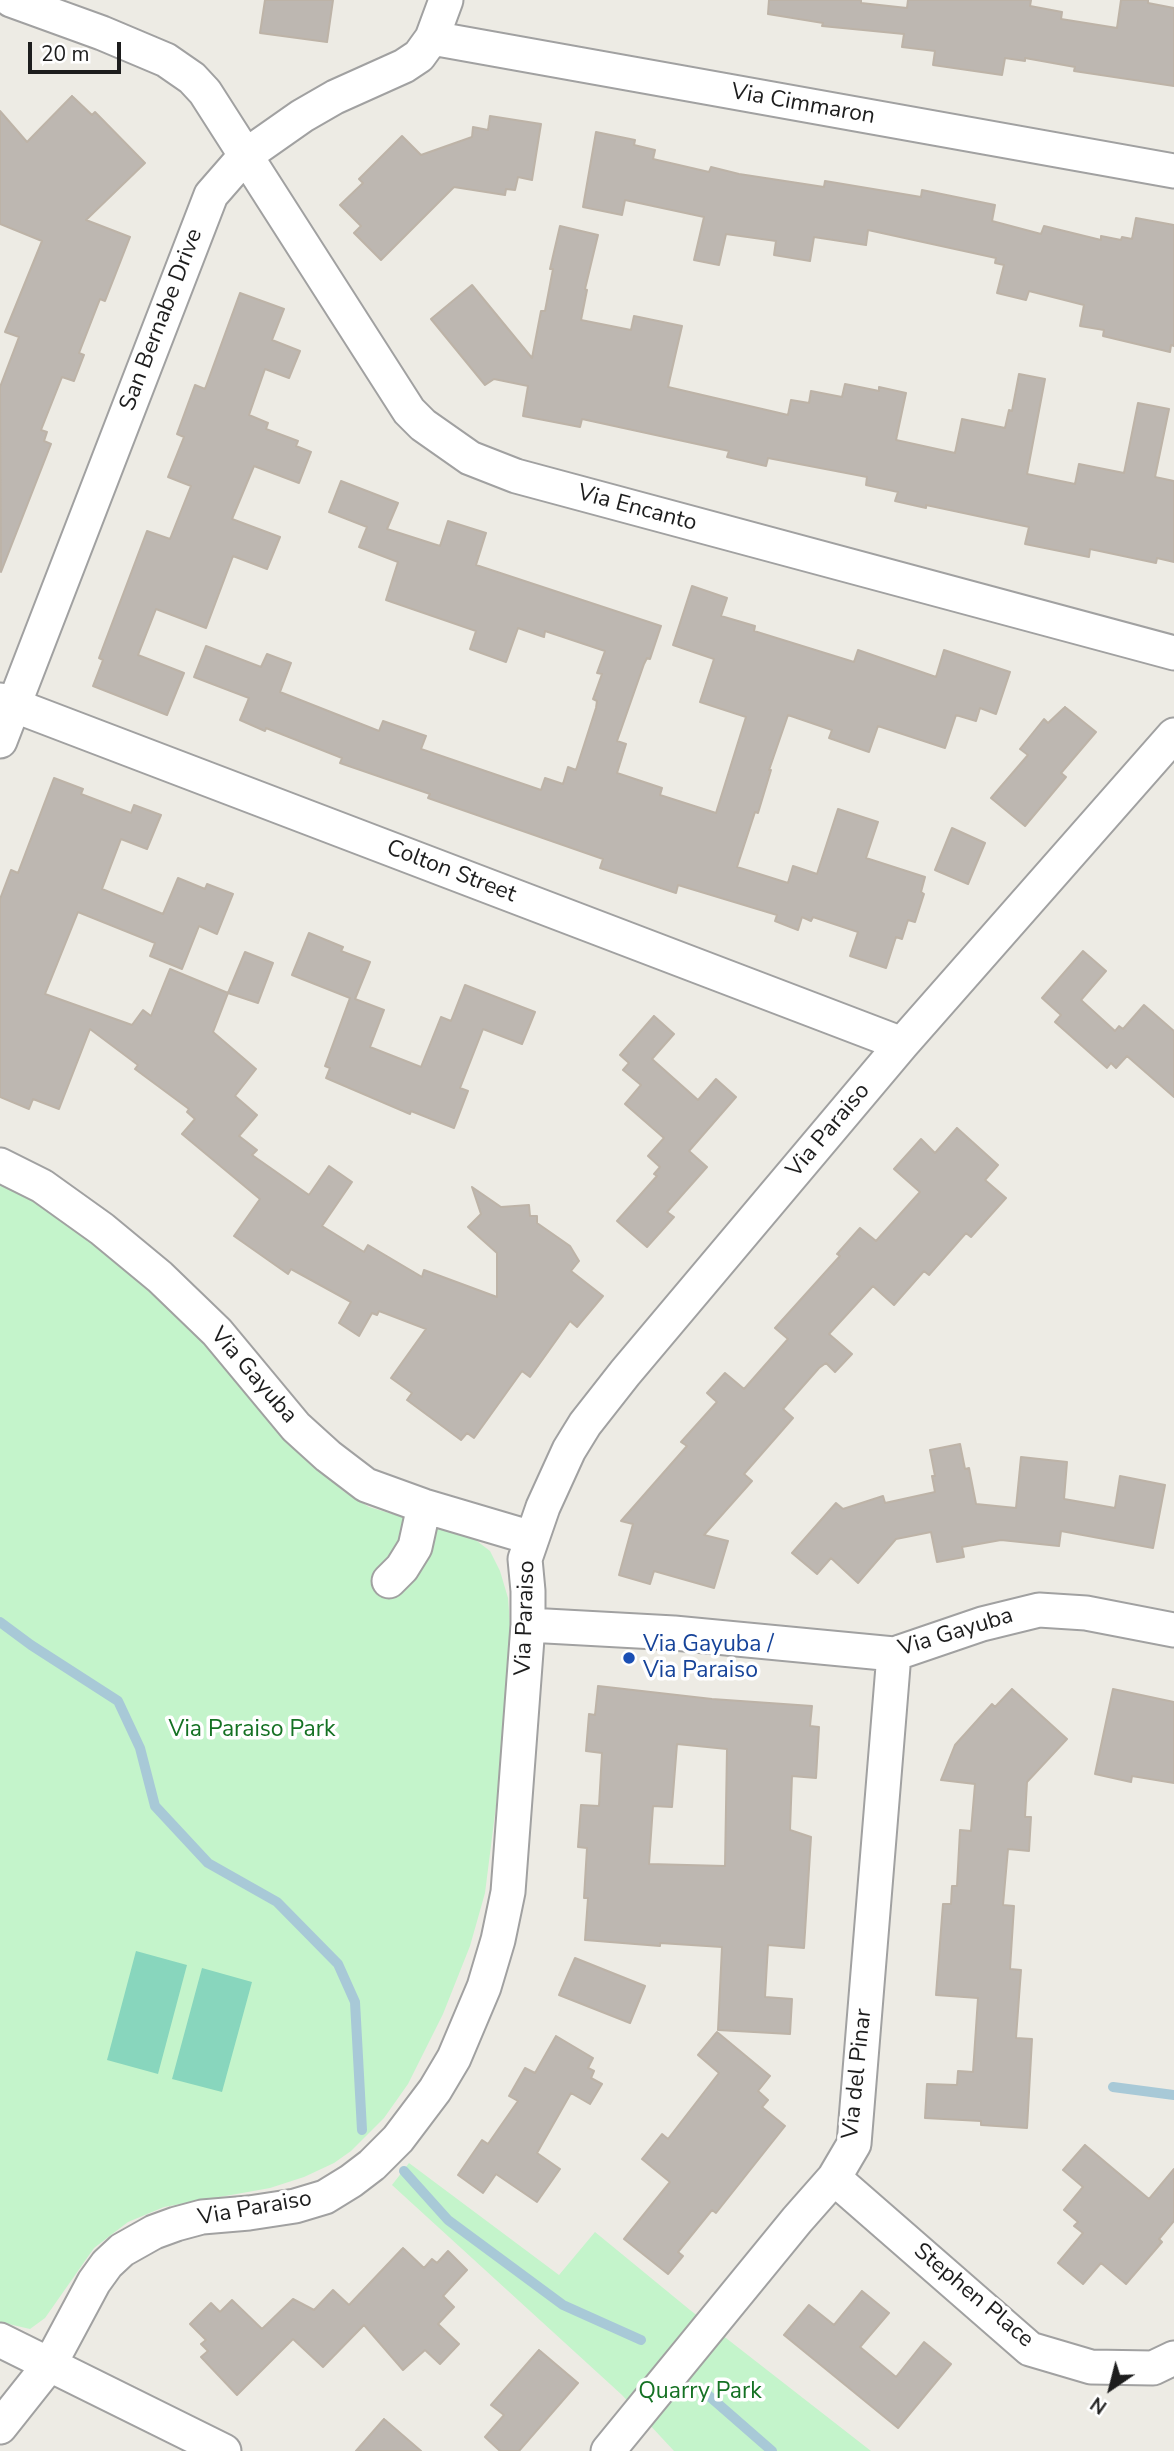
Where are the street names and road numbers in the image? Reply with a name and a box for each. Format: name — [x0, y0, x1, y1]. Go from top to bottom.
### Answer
street label: Via Cimmaron — [729, 79, 877, 131]
street label: San Bernabe Drive — [115, 225, 209, 415]
street label: Via Encanto — [574, 480, 700, 538]
street label: Colton Street — [382, 835, 520, 909]
street label: Via Paraiso — [781, 1078, 877, 1184]
street label: Via Gayuba — [204, 1322, 302, 1430]
street label: Via Paraiso — [510, 1560, 542, 1676]
street label: Via Gayuba — [895, 1602, 1017, 1664]
street label: Via del Pinar — [837, 2007, 879, 2141]
street label: Via Paraiso — [196, 2185, 314, 2233]
street label: Stephen Place — [907, 2238, 1039, 2354]

